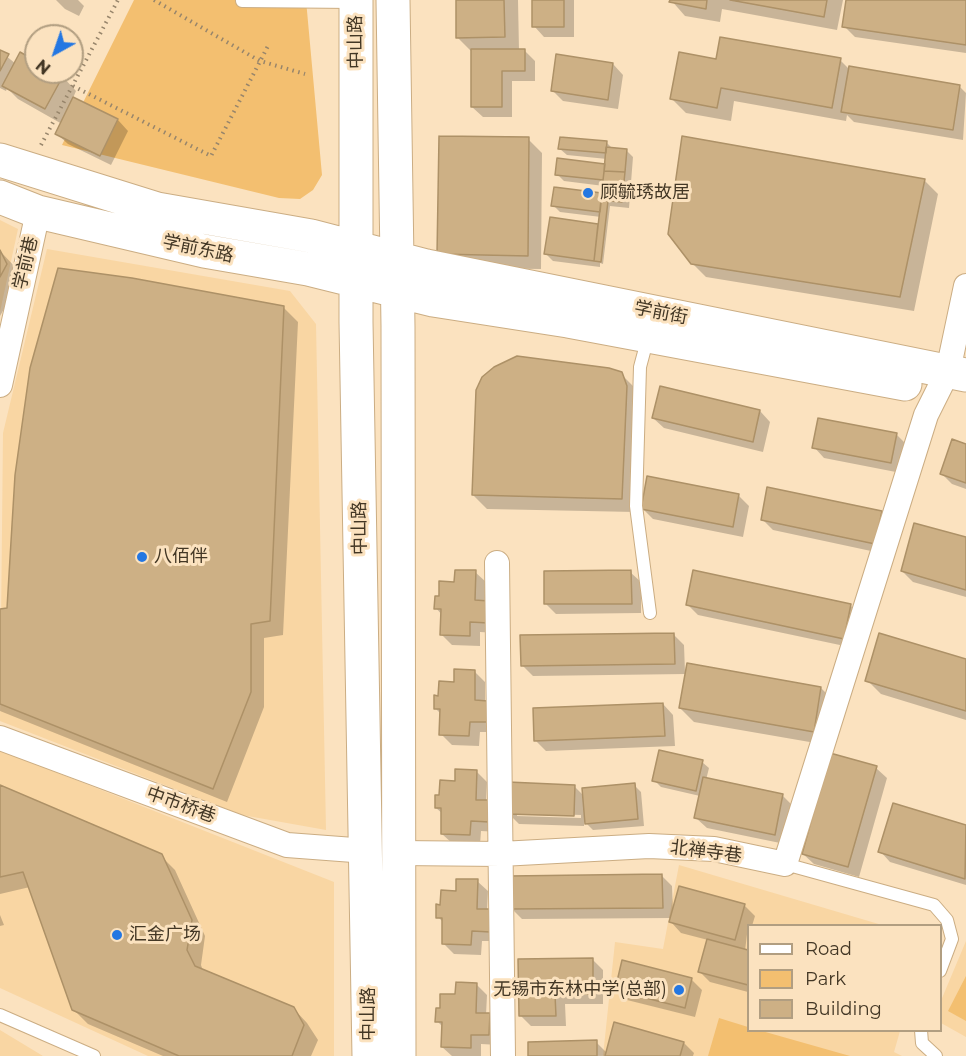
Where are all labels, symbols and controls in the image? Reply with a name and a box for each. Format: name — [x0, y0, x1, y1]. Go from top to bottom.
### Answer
street label: 中山路 — [345, 15, 367, 69]
north arrow — [24, 24, 84, 84]
text: N — [32, 55, 54, 78]
place label: 顾毓琇故居 — [600, 182, 690, 204]
marker: 顾毓琇故居 — [581, 186, 595, 200]
street label: 学前东路 — [161, 231, 235, 267]
street label: 学前巷 — [9, 234, 43, 292]
street label: 学前街 — [632, 297, 690, 329]
street label: 中山路 — [349, 501, 371, 555]
place label: 八佰伴 — [154, 546, 208, 568]
marker: 八佰伴 — [135, 550, 149, 564]
street label: 中市桥巷 — [143, 783, 219, 827]
street label: 北禅寺巷 — [669, 837, 743, 867]
place label: 汇金广场 — [129, 924, 201, 946]
legend — [747, 924, 942, 1032]
marker: 汇金广场 — [110, 928, 124, 942]
text: Road — [805, 938, 852, 960]
text: Park — [805, 968, 846, 990]
place label: 无锡市东林中学(总部) — [493, 979, 667, 1001]
marker: 无锡市东林中学(总部) — [672, 983, 686, 997]
street label: 中山路 — [358, 987, 380, 1041]
text: Building — [805, 998, 882, 1020]

